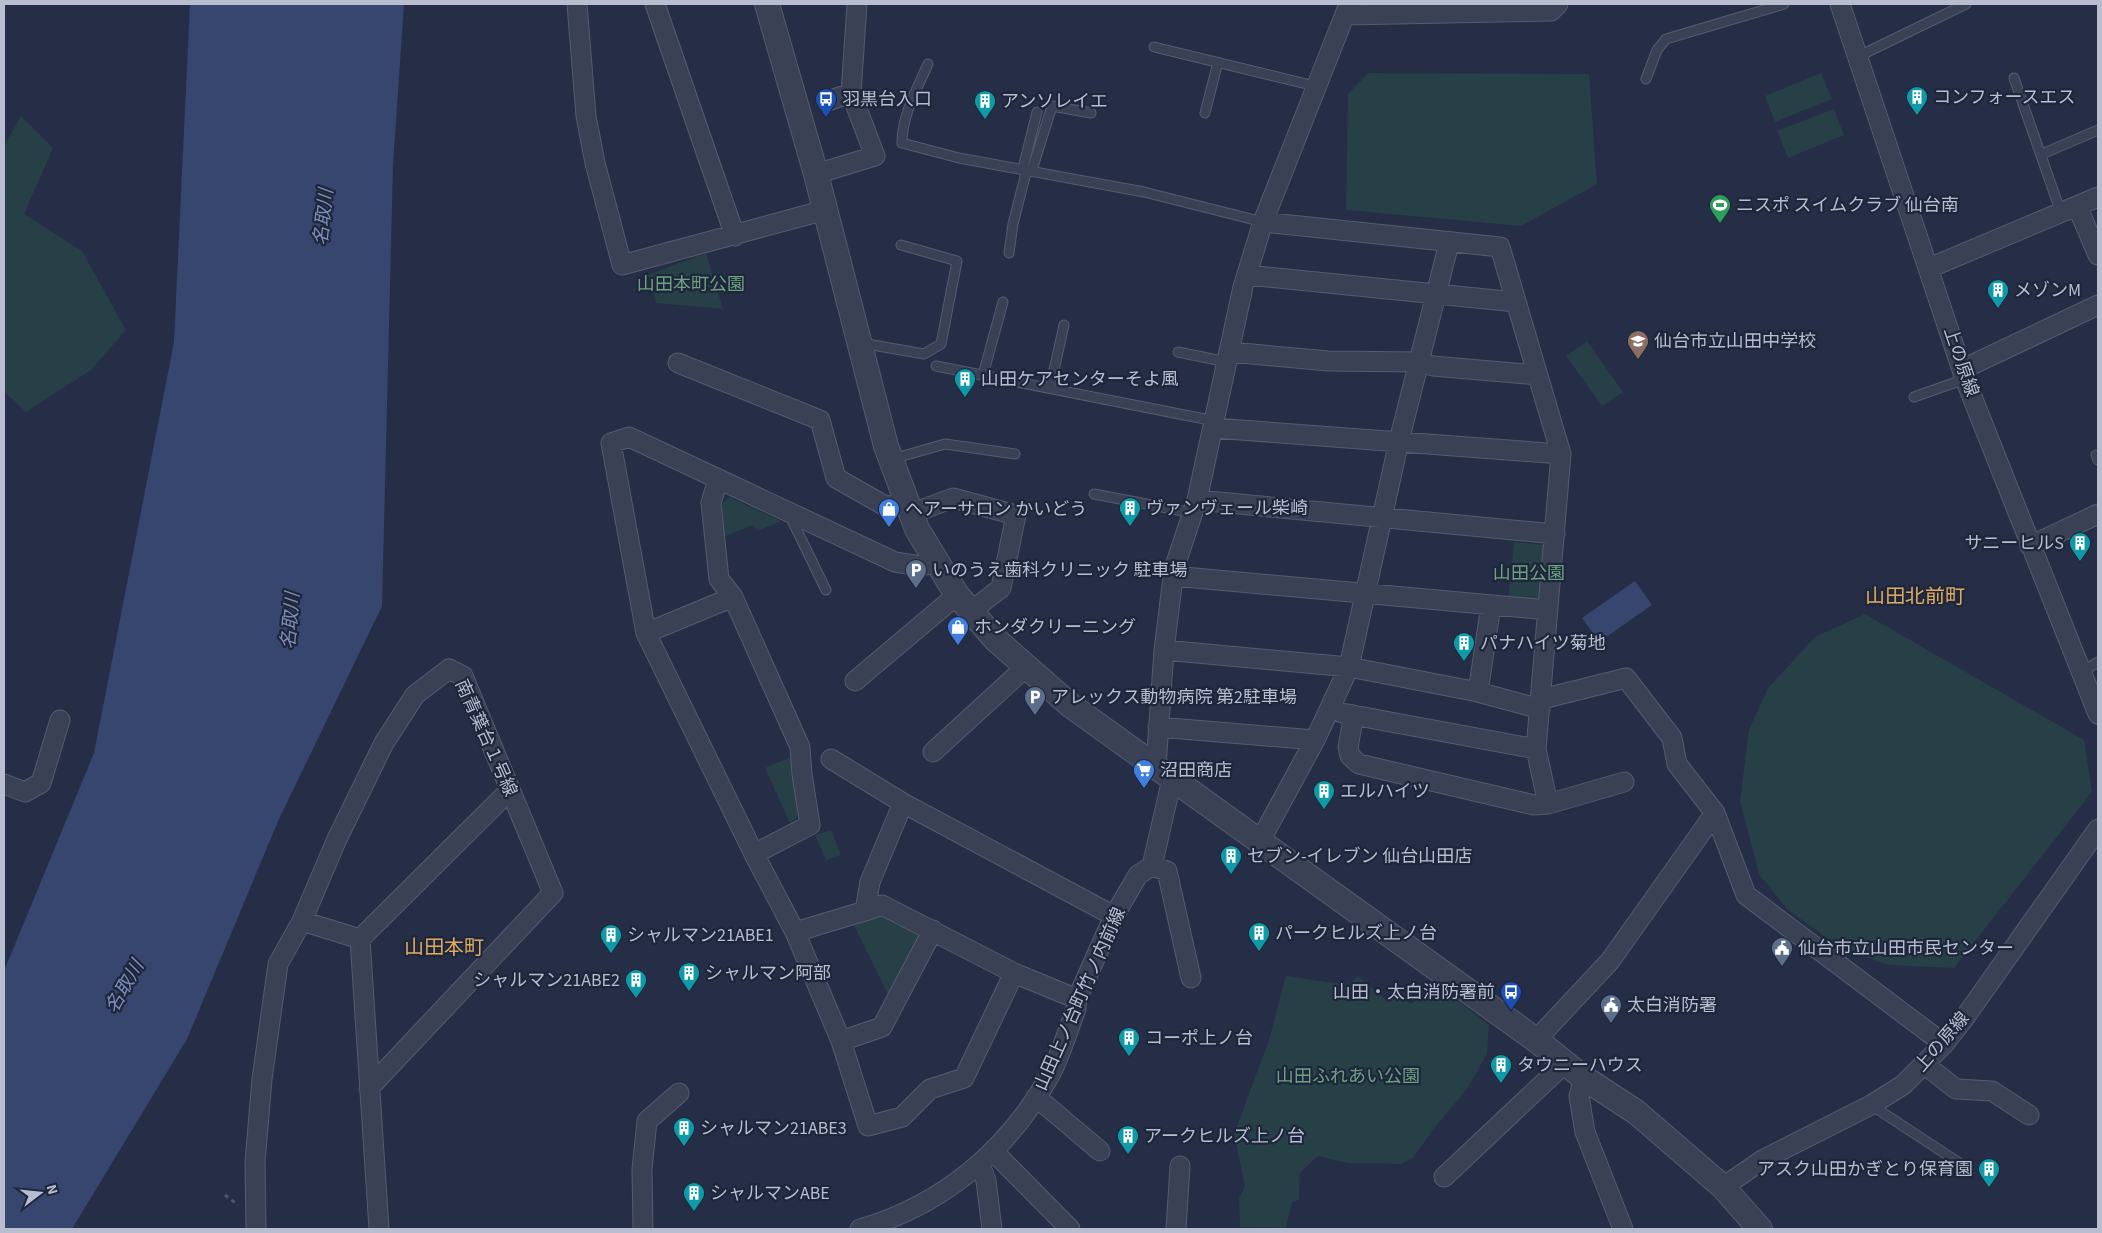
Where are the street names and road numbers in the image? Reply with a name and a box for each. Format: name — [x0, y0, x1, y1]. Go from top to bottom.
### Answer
street label: 上の原線 — [1937, 324, 1985, 400]
street label: 南青葉台１号線 — [449, 675, 523, 801]
street label: 山田上ノ台町竹ノ内前線 — [1028, 903, 1132, 1095]
street label: 上の原線 — [1909, 1007, 1975, 1077]

